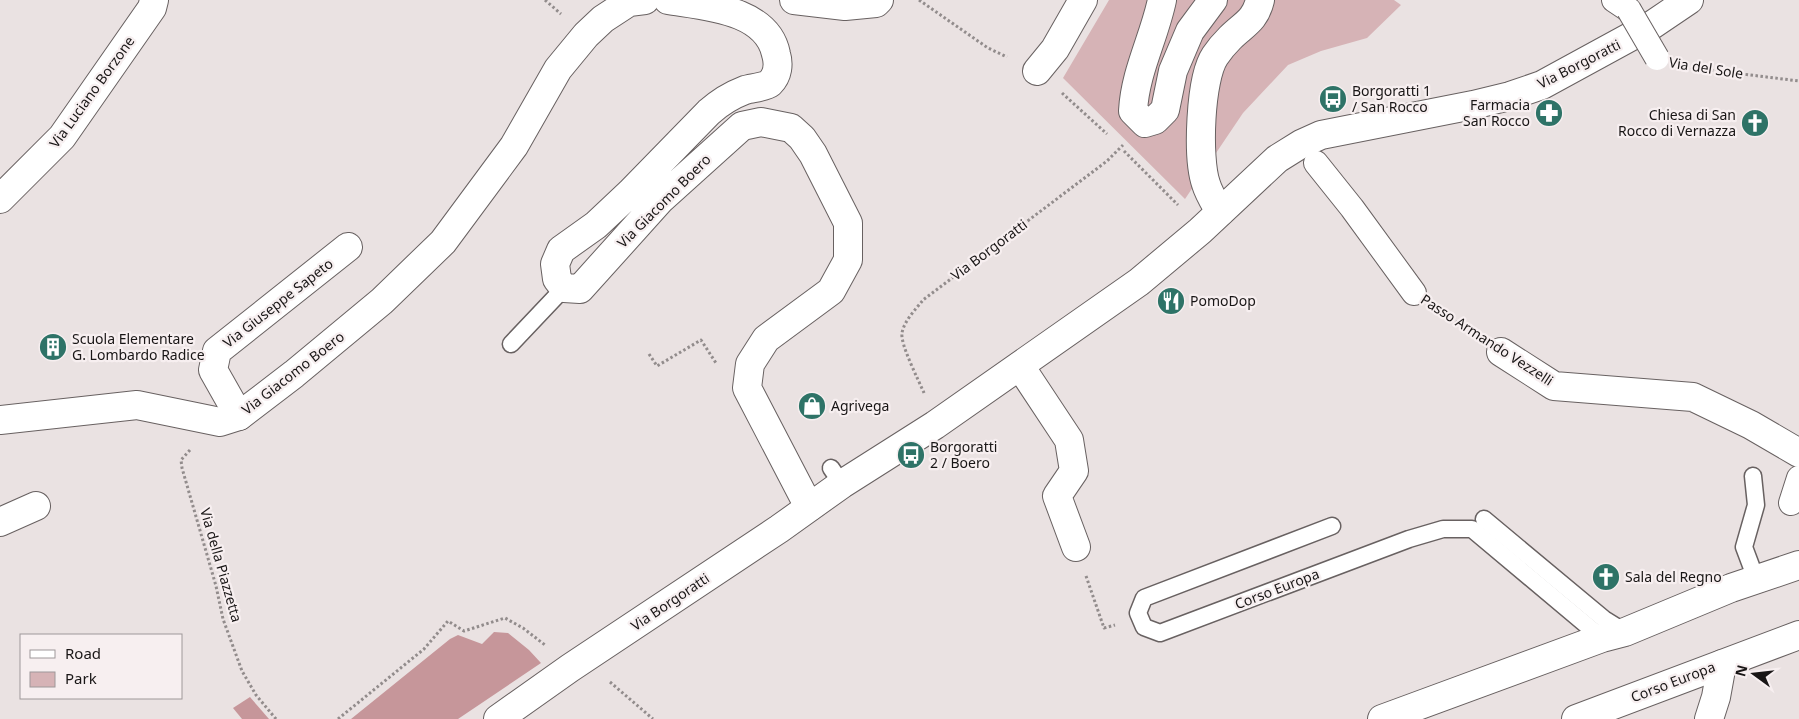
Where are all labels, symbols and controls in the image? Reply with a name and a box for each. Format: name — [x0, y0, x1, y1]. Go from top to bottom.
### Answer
street label: Via Luciano Borzone — [45, 32, 139, 151]
street label: Via Borgoratti — [1534, 34, 1624, 93]
street label: Via del Sole — [1668, 52, 1745, 83]
place label: Borgoratti 1 / San Rocco — [1352, 81, 1431, 116]
bus stop icon: Borgoratti 1 / San Rocco — [1318, 84, 1348, 114]
place label: Farmacia San Rocco — [1463, 95, 1530, 130]
pharmacy icon: Farmacia San Rocco — [1534, 98, 1564, 128]
place label: Chiesa di San Rocco di Vernazza — [1618, 105, 1736, 140]
church icon: Chiesa di San Rocco di Vernazza — [1740, 108, 1770, 138]
street label: Via Giacomo Boero — [613, 150, 715, 252]
street label: Via Borgoratti — [947, 215, 1031, 285]
street label: Via Giuseppe Sapeto — [219, 254, 337, 352]
restaurant icon: PomoDop — [1156, 286, 1186, 316]
street label: Passo Armando Vezzelli — [1417, 289, 1557, 390]
place label: PomoDop — [1190, 291, 1256, 310]
street label: Via Giacomo Boero — [238, 327, 348, 419]
place label: Scuola Elementare G. Lombardo Radice — [72, 329, 205, 364]
building icon: Scuola Elementare G. Lombardo Radice — [38, 332, 68, 362]
shop icon: Agrivega — [797, 391, 827, 421]
place label: Agrivega — [831, 396, 889, 415]
place label: Borgoratti 2 / Boero — [930, 437, 997, 472]
bus stop icon: Borgoratti 2 / Boero — [896, 440, 926, 470]
street label: Via della Piazzetta — [196, 506, 247, 624]
church icon: Sala del Regno — [1591, 562, 1621, 592]
street label: Corso Europa — [1232, 564, 1322, 613]
place label: Sala del Regno — [1625, 567, 1722, 586]
street label: Via Borgoratti — [627, 568, 713, 635]
legend — [20, 634, 182, 699]
text: Road — [65, 643, 101, 663]
north arrow — [1729, 649, 1779, 699]
street label: Corso Europa — [1628, 657, 1718, 706]
text: N — [1730, 663, 1752, 678]
text: Park — [65, 668, 97, 688]

